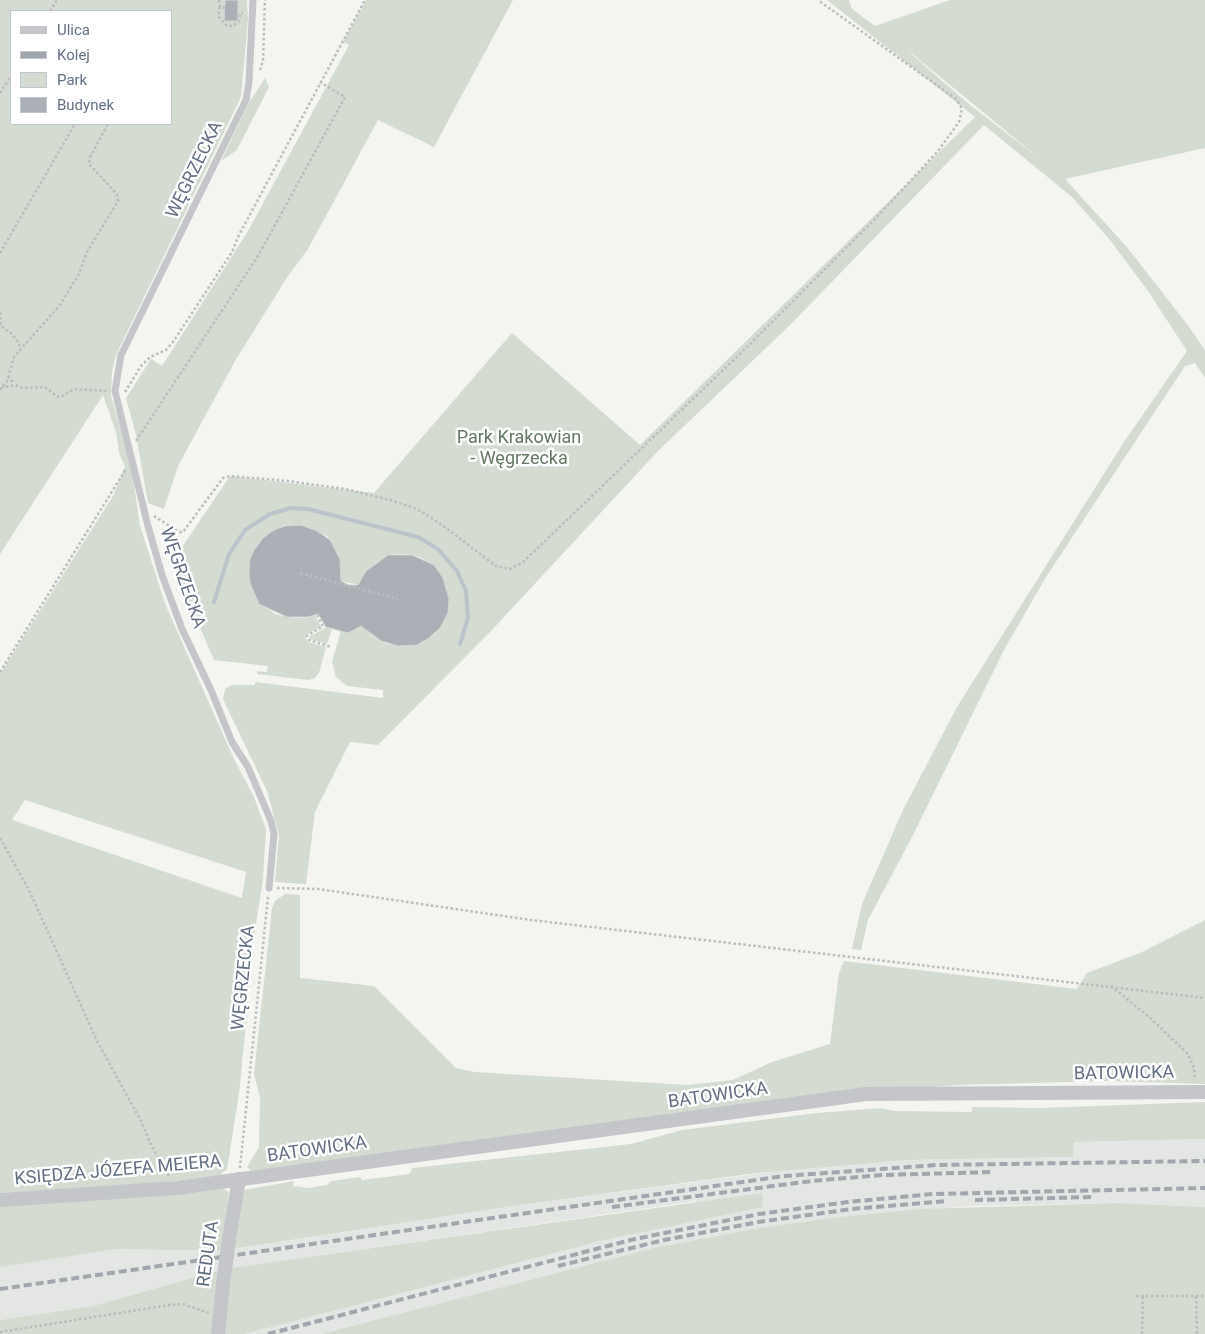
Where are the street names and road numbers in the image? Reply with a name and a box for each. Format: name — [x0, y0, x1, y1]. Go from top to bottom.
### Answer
street label: WĘGRZECKA — [162, 118, 228, 222]
street label: WĘGRZECKA — [155, 525, 209, 631]
street label: WĘGRZECKA — [228, 924, 260, 1032]
street label: BATOWICKA — [1074, 1062, 1174, 1086]
street label: BATOWICKA — [667, 1078, 769, 1114]
street label: BATOWICKA — [266, 1132, 368, 1168]
street label: KSIĘDZA JÓZEFA MEIERA — [14, 1151, 222, 1191]
street label: REDUTA — [194, 1220, 224, 1288]

